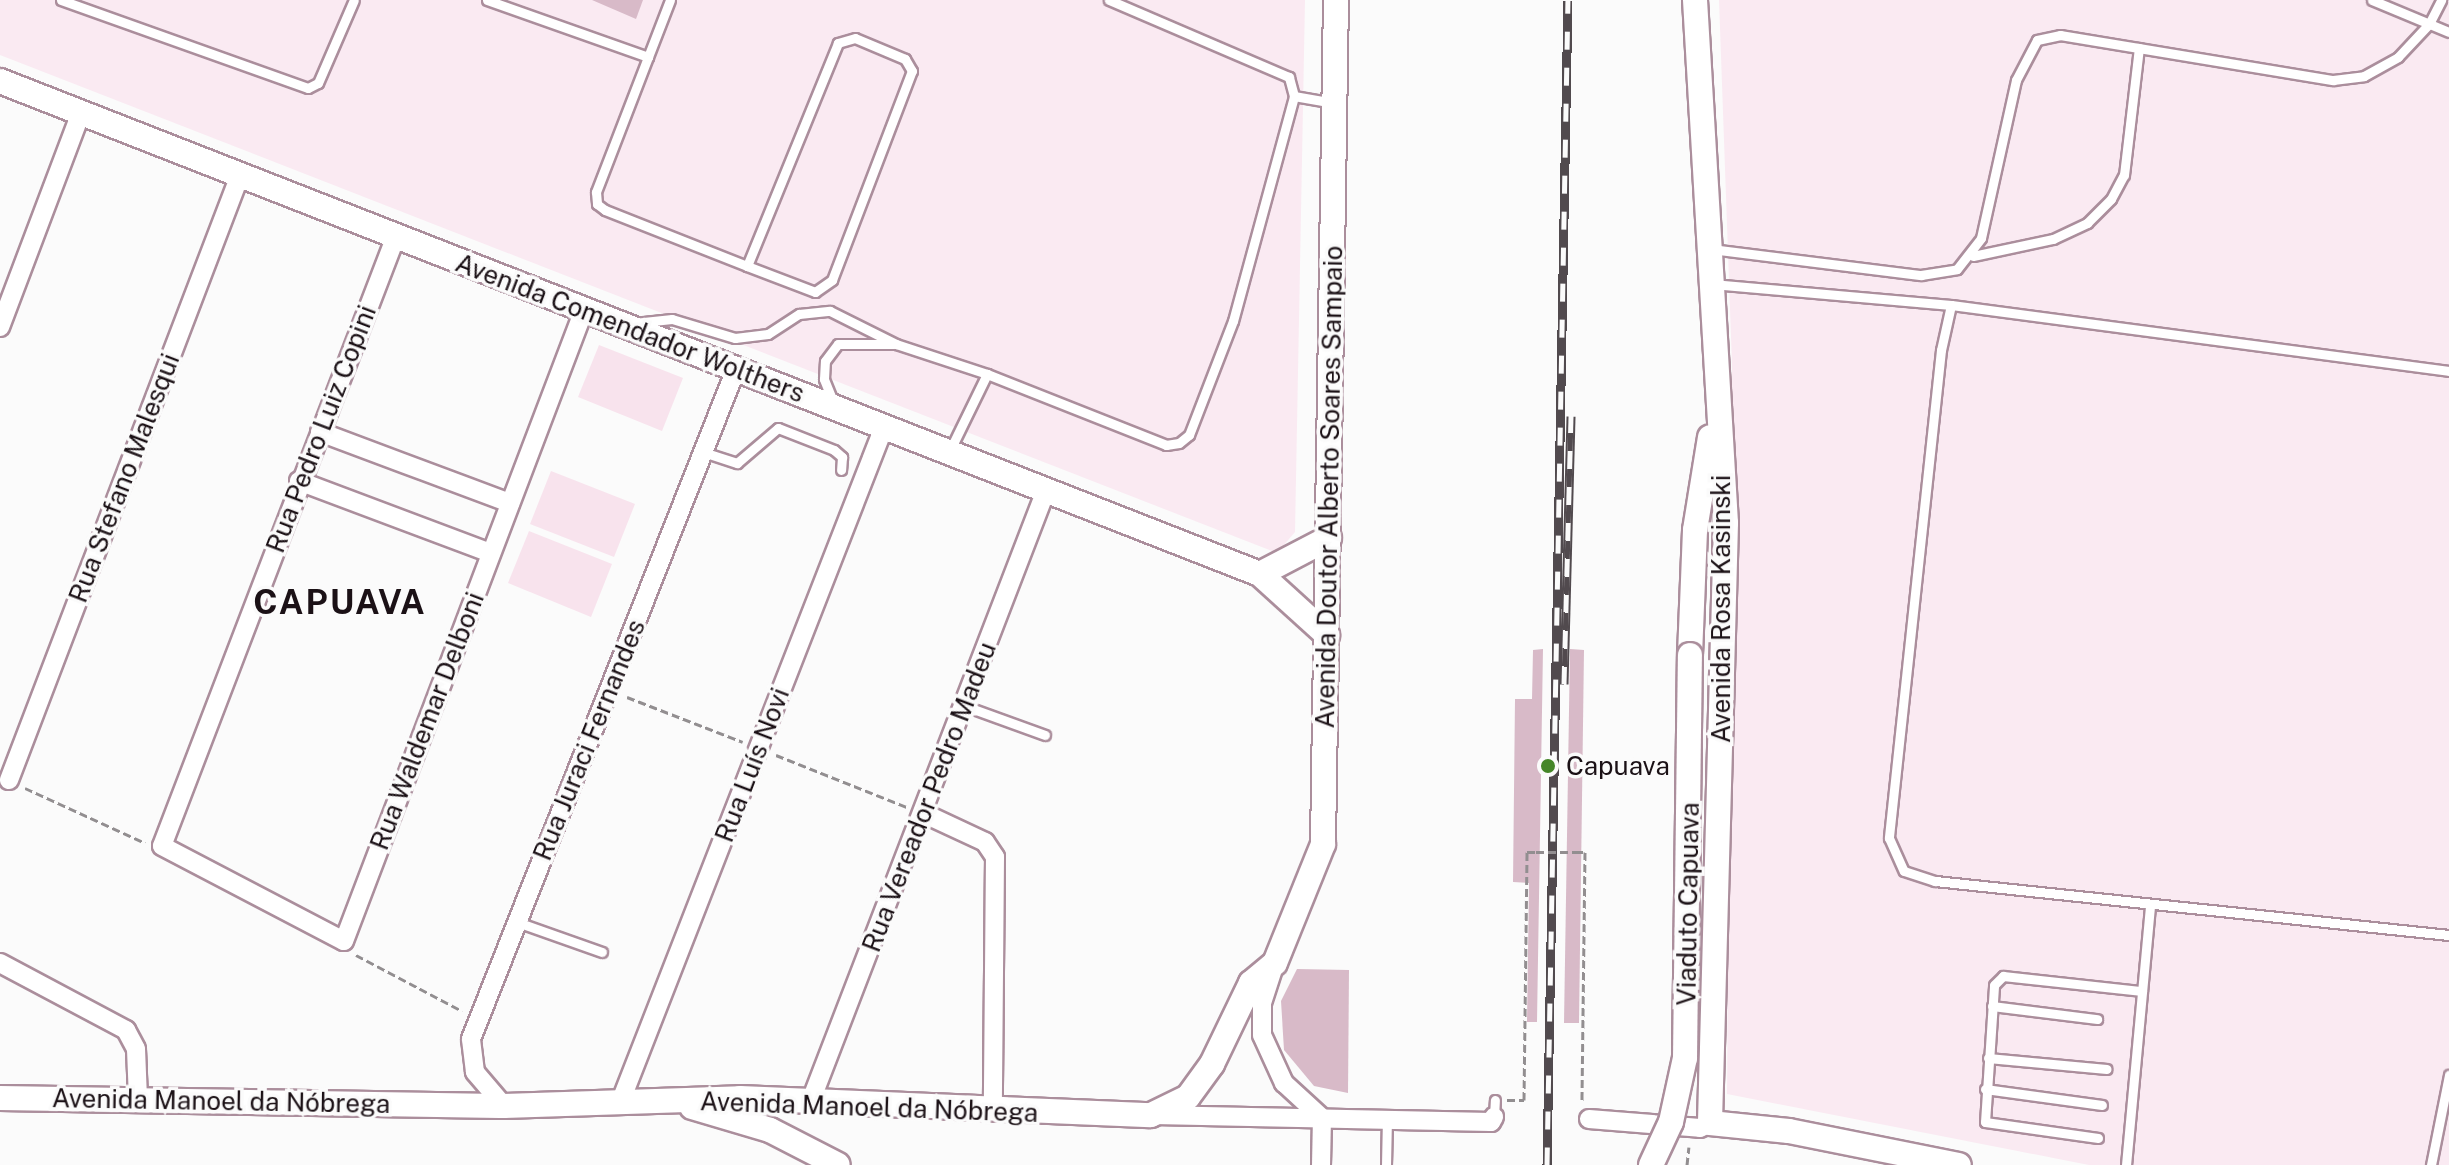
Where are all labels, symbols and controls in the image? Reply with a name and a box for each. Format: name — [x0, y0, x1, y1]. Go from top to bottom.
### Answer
street label: Avenida Doutor Alberto Soares Sampaio — [1309, 245, 1349, 729]
street label: Avenida Comendador Wolthers — [451, 247, 809, 409]
street label: Rua Pedro Luiz Copini — [259, 301, 383, 557]
street label: Rua Stefano Malesqui — [62, 349, 186, 607]
street label: Avenida Rosa Kasinski — [1705, 475, 1737, 743]
district label: CAPUAVA — [253, 583, 427, 623]
street label: Rua Waldemar Delboni — [363, 587, 491, 855]
street label: Rua Juraci Fernandes — [526, 615, 652, 865]
street label: Rua Vereador Pedro Madeu — [855, 637, 1003, 957]
street label: Rua Luís Novi — [708, 683, 796, 847]
place label: Capuava — [1566, 750, 1670, 782]
marker: Capuava — [1537, 755, 1559, 777]
street label: Viaduto Capuava — [1671, 802, 1705, 1006]
street label: Avenida Manoel da Nóbrega — [51, 1082, 391, 1120]
street label: Avenida Manoel da Nóbrega — [699, 1085, 1039, 1129]

